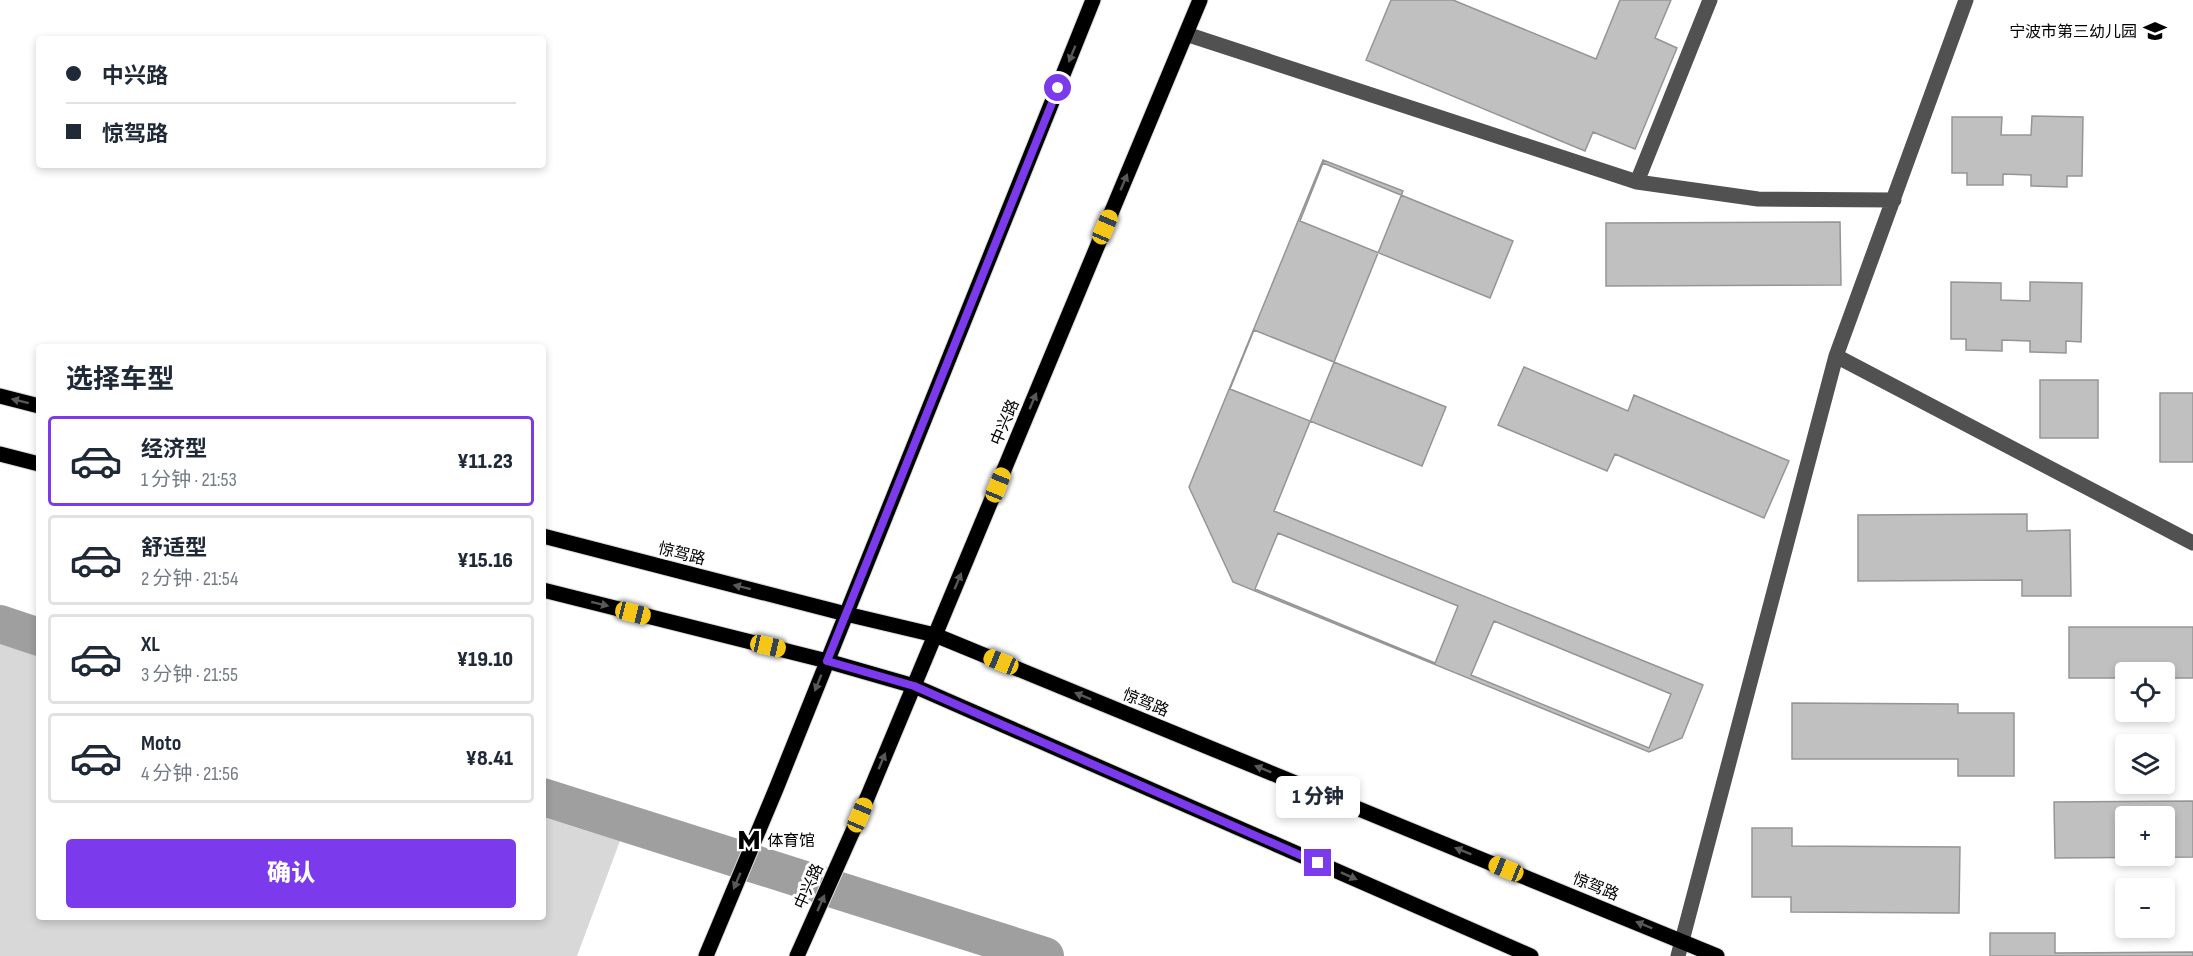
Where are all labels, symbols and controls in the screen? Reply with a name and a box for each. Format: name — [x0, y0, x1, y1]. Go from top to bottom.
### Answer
school or university icon: 宁波市第三幼儿园 — [2142, 18, 2168, 44]
place label: 宁波市第三幼儿园 — [2009, 23, 2137, 42]
one-way arrow — [1066, 46, 1076, 64]
text: 中兴路 — [102, 63, 168, 90]
route start — [1044, 74, 1071, 101]
text: 惊驾路 — [102, 121, 168, 148]
one-way arrow — [1119, 173, 1129, 191]
car — [1090, 207, 1120, 247]
text: 选择车型 — [66, 364, 174, 396]
one-way arrow — [1028, 393, 1037, 410]
one-way arrow — [10, 396, 28, 405]
street label: 中兴路 — [987, 397, 1024, 448]
icon: car — [69, 434, 123, 488]
text: 经济型 — [141, 436, 207, 463]
text: ¥11.23 — [457, 448, 513, 475]
car — [983, 465, 1013, 505]
text: 1 分钟 · 21:53 — [141, 468, 237, 492]
icon: car — [69, 533, 123, 587]
text: 舒适型 — [141, 535, 207, 562]
street label: 惊驾路 — [656, 539, 707, 569]
text: ¥15.16 — [457, 547, 513, 574]
text: 2 分钟 · 21:54 — [141, 567, 238, 591]
one-way arrow — [953, 573, 962, 590]
one-way arrow — [733, 582, 751, 591]
one-way arrow — [591, 600, 609, 610]
car — [613, 600, 653, 626]
text: XL — [141, 631, 160, 658]
icon: car — [69, 632, 123, 686]
car — [748, 633, 788, 659]
text: ¥19.10 — [457, 646, 513, 673]
car — [981, 647, 1021, 677]
map controls — [2115, 662, 2175, 938]
button: locate — [2115, 662, 2175, 722]
text: 3 分钟 · 21:55 — [141, 663, 238, 687]
one-way arrow — [813, 674, 822, 692]
street label: 惊驾路 — [1120, 686, 1171, 721]
one-way arrow — [1073, 691, 1091, 701]
text: Moto — [141, 730, 181, 757]
icon: car — [69, 731, 123, 785]
button: layers — [2115, 734, 2175, 794]
text: ¥8.41 — [466, 745, 513, 772]
one-way arrow — [878, 752, 887, 770]
text: 4 分钟 · 21:56 — [141, 762, 239, 786]
one-way arrow — [1254, 764, 1272, 774]
callout: 1 分钟 — [1276, 776, 1360, 818]
text: 1 分钟 — [1292, 785, 1344, 809]
car — [845, 795, 875, 835]
button: + — [2115, 806, 2175, 866]
metro station icon: 体育馆 — [736, 827, 762, 853]
place label: 体育馆 — [767, 832, 815, 851]
button: 确认 — [66, 839, 516, 908]
one-way arrow — [1454, 846, 1472, 855]
route end — [1304, 849, 1331, 876]
car — [1486, 854, 1526, 884]
street label: 中兴路 — [791, 861, 828, 912]
street label: 惊驾路 — [1570, 870, 1621, 905]
one-way arrow — [1340, 871, 1358, 881]
one-way arrow — [732, 873, 742, 891]
button: − — [2115, 878, 2175, 938]
one-way arrow — [816, 893, 826, 911]
one-way arrow — [1634, 920, 1652, 930]

